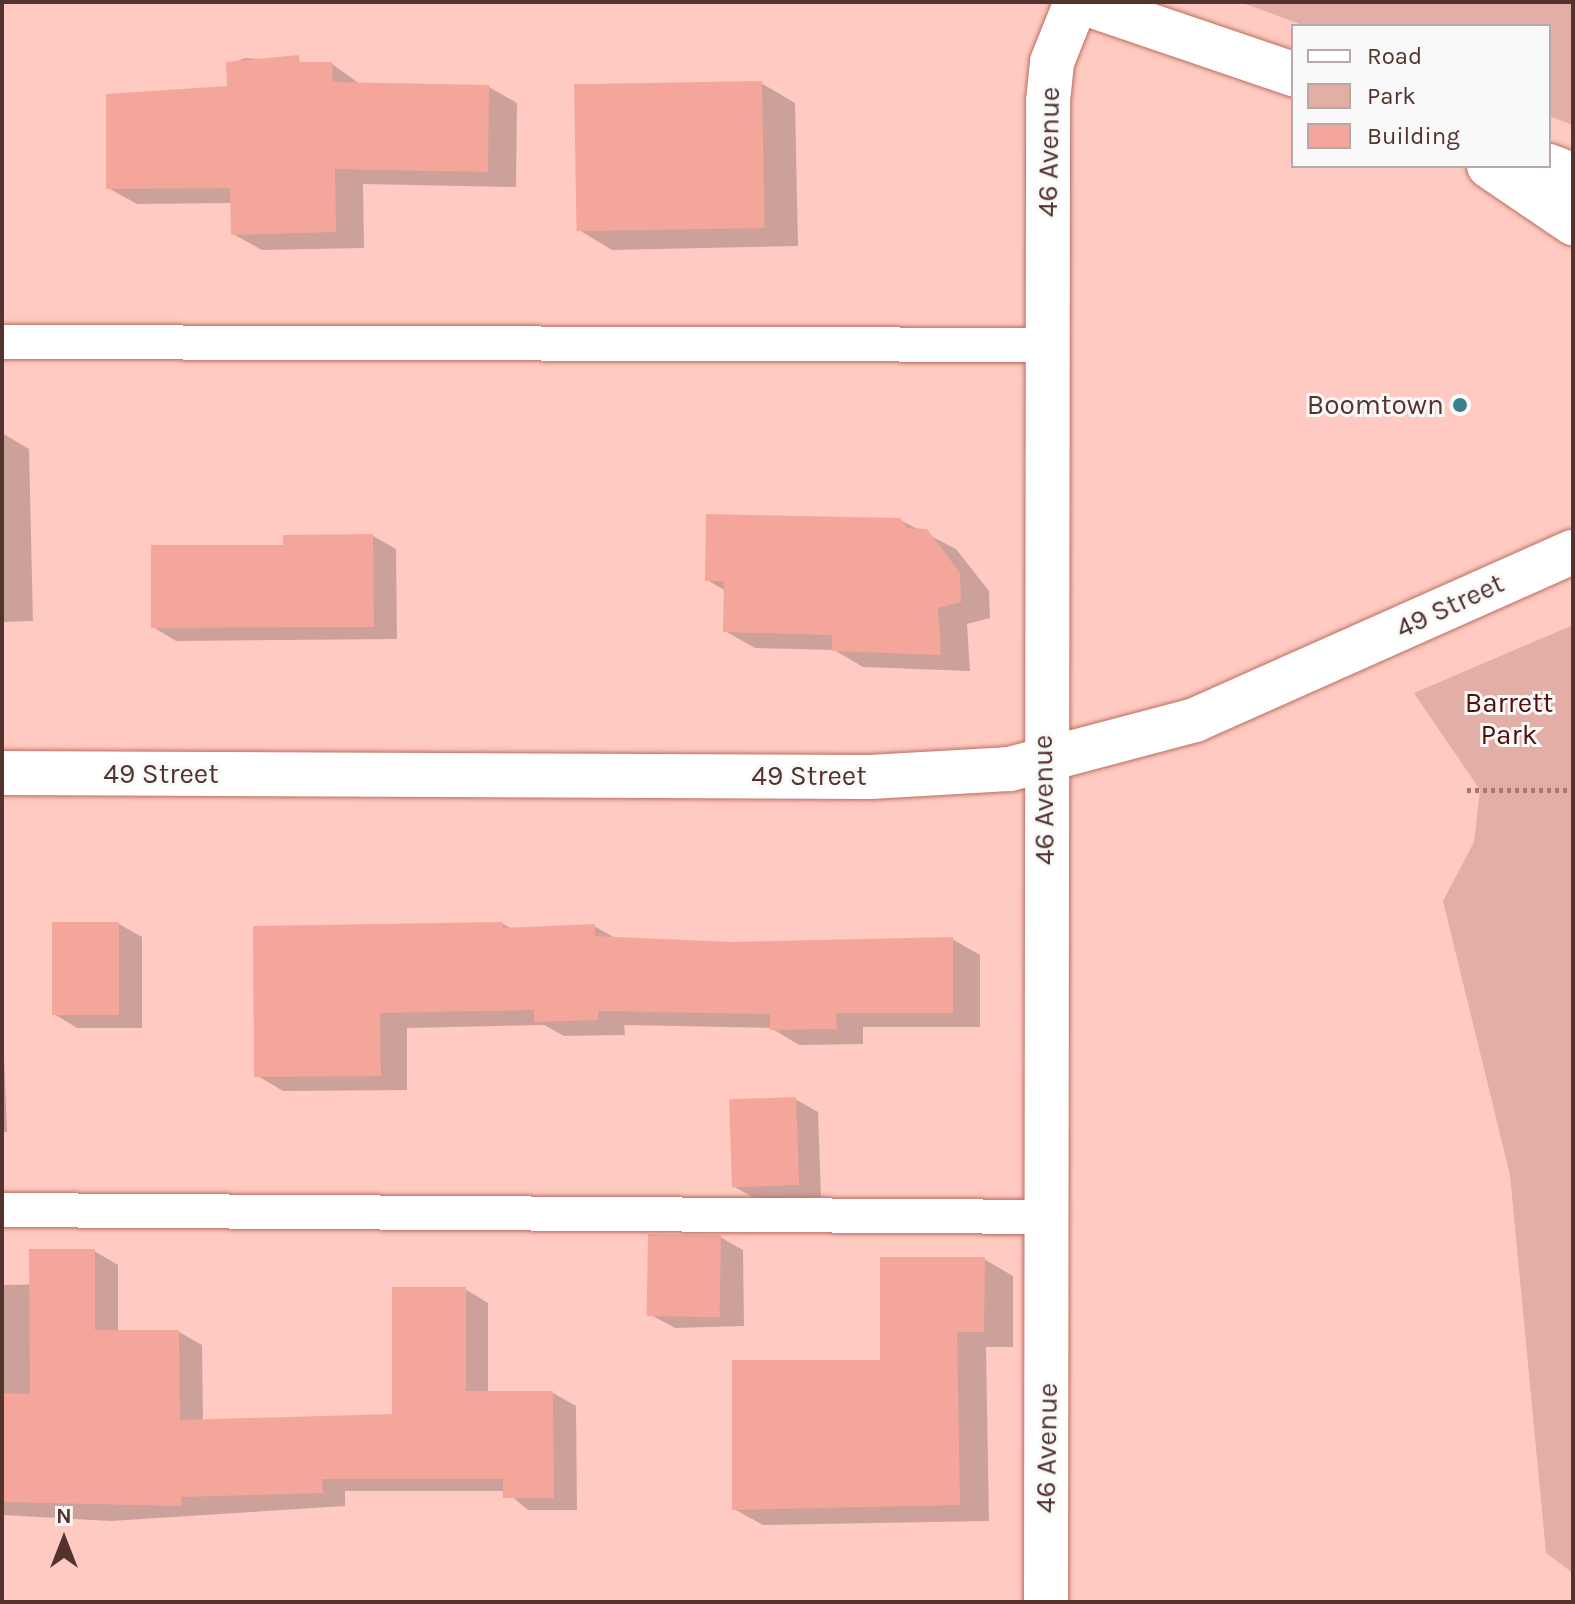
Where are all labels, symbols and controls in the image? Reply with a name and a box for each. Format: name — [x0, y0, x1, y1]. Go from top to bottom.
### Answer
legend — [1291, 24, 1551, 168]
text: Road — [1367, 42, 1422, 70]
text: Park — [1367, 82, 1416, 110]
street label: 46 Avenue — [1031, 86, 1067, 218]
text: Building — [1367, 122, 1460, 150]
place label: Boomtown — [1307, 388, 1444, 422]
marker: Boomtown — [1451, 396, 1469, 414]
street label: 49 Street — [1391, 566, 1509, 646]
park label: Barrett Park — [1465, 686, 1553, 752]
street label: 46 Avenue — [1026, 734, 1062, 866]
street label: 49 Street — [103, 757, 219, 791]
street label: 49 Street — [751, 759, 867, 793]
street label: 46 Avenue — [1029, 1382, 1065, 1514]
north arrow — [24, 1500, 104, 1580]
text: N — [56, 1503, 72, 1529]

